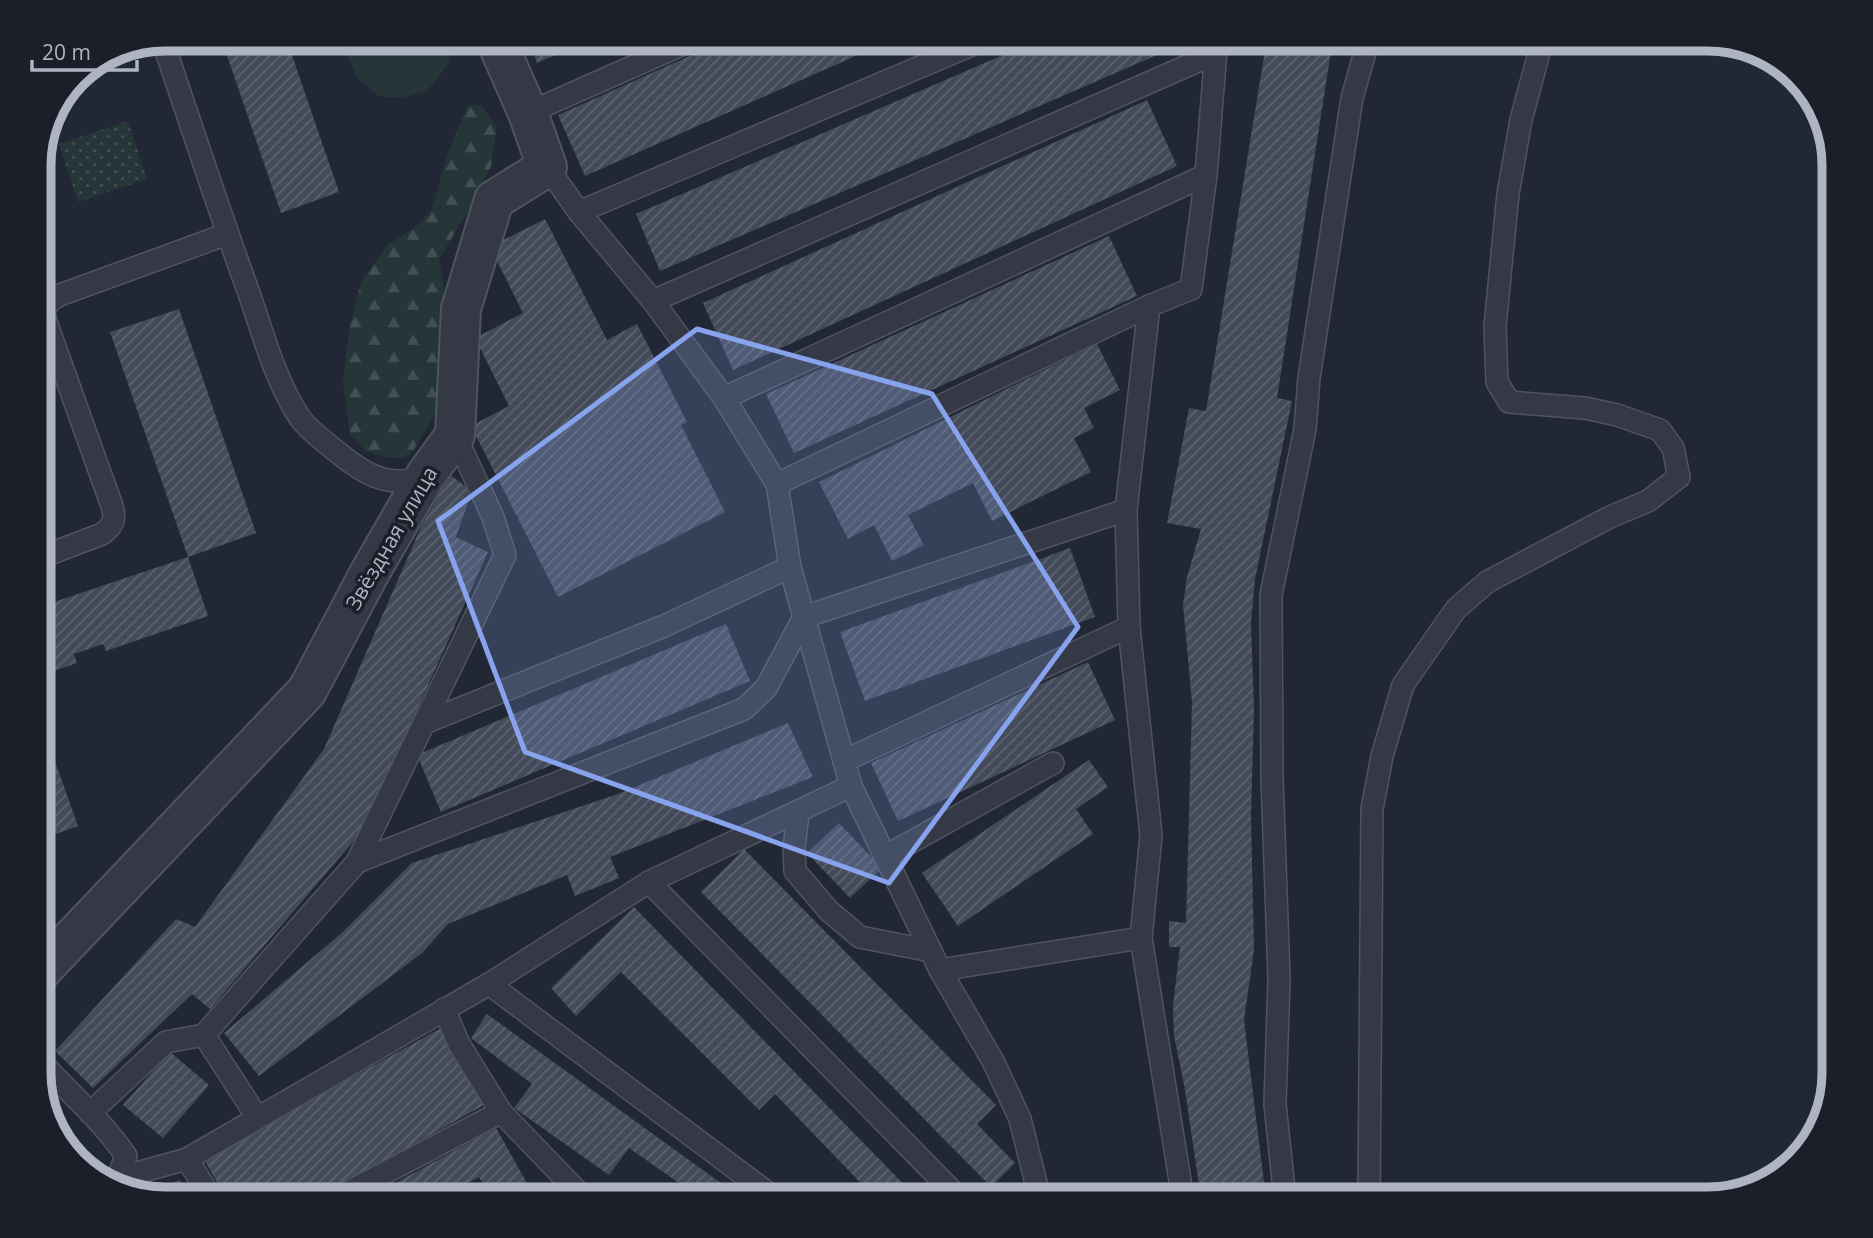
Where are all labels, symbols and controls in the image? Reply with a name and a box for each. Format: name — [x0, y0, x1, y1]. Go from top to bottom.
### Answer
scale bar — [32, 28, 136, 72]
text: 20 m — [42, 38, 91, 66]
street label: Звёздная улица — [339, 461, 443, 615]

